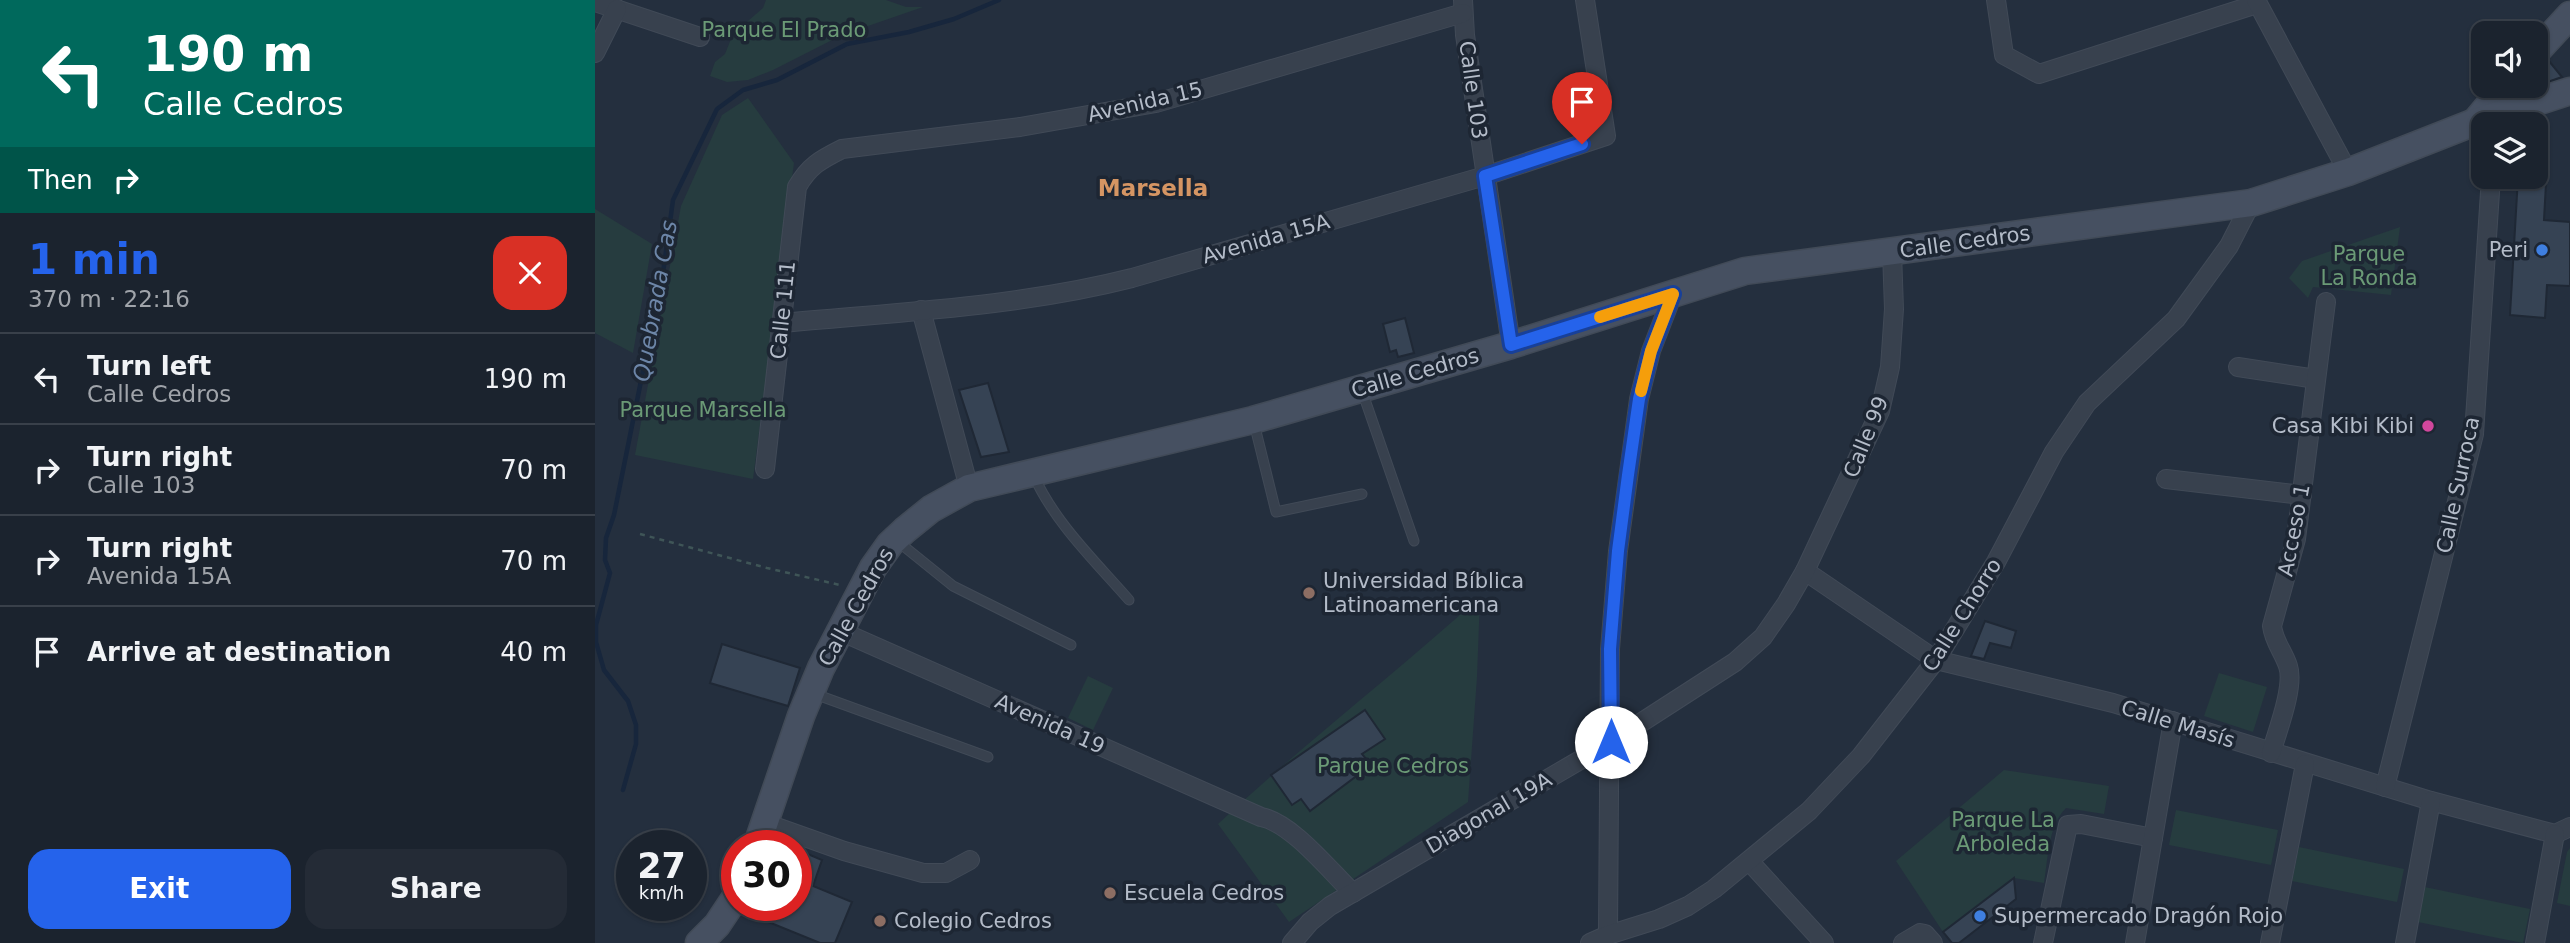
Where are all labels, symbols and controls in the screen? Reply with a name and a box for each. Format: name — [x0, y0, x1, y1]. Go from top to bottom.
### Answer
park label: Parque El Prado — [702, 18, 866, 42]
map controls — [2471, 21, 2548, 189]
button: sound — [2471, 21, 2548, 98]
text: 190 m — [143, 26, 313, 83]
icon: left — [28, 28, 119, 119]
street label: Calle 103 — [1454, 39, 1492, 141]
pin — [1552, 72, 1612, 144]
street label: Avenida 15 — [1085, 77, 1205, 127]
icon: arrive — [1563, 83, 1601, 121]
text: Calle Cedros — [143, 85, 344, 123]
button: layers — [2471, 112, 2548, 189]
icon: right — [107, 161, 145, 199]
text: Then — [28, 165, 93, 195]
district label: Marsella — [1098, 175, 1208, 201]
street label: Avenida 15A — [1199, 209, 1333, 269]
water label: Quebrada Cas — [628, 218, 682, 384]
street label: Calle Cedros — [1898, 221, 2032, 263]
text: 1 min — [28, 235, 160, 284]
button: close — [493, 236, 567, 310]
place label: Peri — [2489, 238, 2528, 262]
park label: Parque La Ronda — [2320, 242, 2418, 290]
marker: Peri — [2534, 242, 2550, 258]
street label: Calle 111 — [766, 260, 800, 360]
text: 370 m · 22:16 — [28, 286, 190, 312]
street label: Calle Cedros — [1348, 343, 1482, 403]
text: Turn left — [87, 351, 211, 381]
icon: left — [28, 360, 66, 398]
text: 190 m — [484, 364, 567, 394]
text: Calle Cedros — [87, 381, 231, 407]
street label: Calle 99 — [1839, 393, 1893, 481]
park label: Parque Marsella — [619, 398, 787, 422]
place label: Casa Kibi Kibi — [2272, 414, 2414, 438]
street label: Calle Surroca — [2432, 414, 2484, 556]
marker: Casa Kibi Kibi — [2420, 418, 2436, 434]
text: Turn right — [87, 442, 232, 472]
icon: right — [28, 451, 66, 489]
text: 70 m — [500, 455, 567, 485]
text: Calle 103 — [87, 472, 195, 498]
street label: Acceso 1 — [2273, 482, 2315, 578]
text: Turn right — [87, 533, 232, 563]
icon: right — [28, 542, 66, 580]
street label: Calle Cedros — [814, 544, 898, 670]
text: 70 m — [500, 546, 567, 576]
street label: Calle Chorro — [1918, 554, 2006, 676]
text: Avenida 15A — [87, 563, 231, 589]
place label: Universidad Bíblica Latinoamericana — [1323, 569, 1524, 617]
marker: Universidad Bíblica Latinoamericana — [1301, 585, 1317, 601]
icon: arrive — [28, 633, 66, 671]
text: Arrive at destination — [87, 637, 391, 667]
text: 40 m — [500, 637, 567, 667]
street label: Avenida 19 — [992, 689, 1108, 759]
street label: Calle Masís — [2118, 695, 2238, 753]
position arrow — [1574, 705, 1648, 779]
park label: Parque Cedros — [1317, 754, 1469, 778]
street label: Diagonal 19A — [1422, 767, 1557, 859]
park label: Parque La Arboleda — [1951, 808, 2055, 856]
speed limit sign: 30 — [721, 830, 812, 921]
text: 27 — [637, 846, 686, 886]
button: Exit — [28, 849, 291, 929]
button: Share — [305, 849, 567, 929]
place label: Escuela Cedros — [1124, 881, 1284, 905]
text: km/h — [639, 882, 684, 903]
marker: Escuela Cedros — [1102, 885, 1118, 901]
place label: Supermercado Dragón Rojo — [1994, 904, 2283, 928]
marker: Supermercado Dragón Rojo — [1972, 908, 1988, 924]
place label: Colegio Cedros — [894, 909, 1052, 933]
marker: Colegio Cedros — [872, 913, 888, 929]

